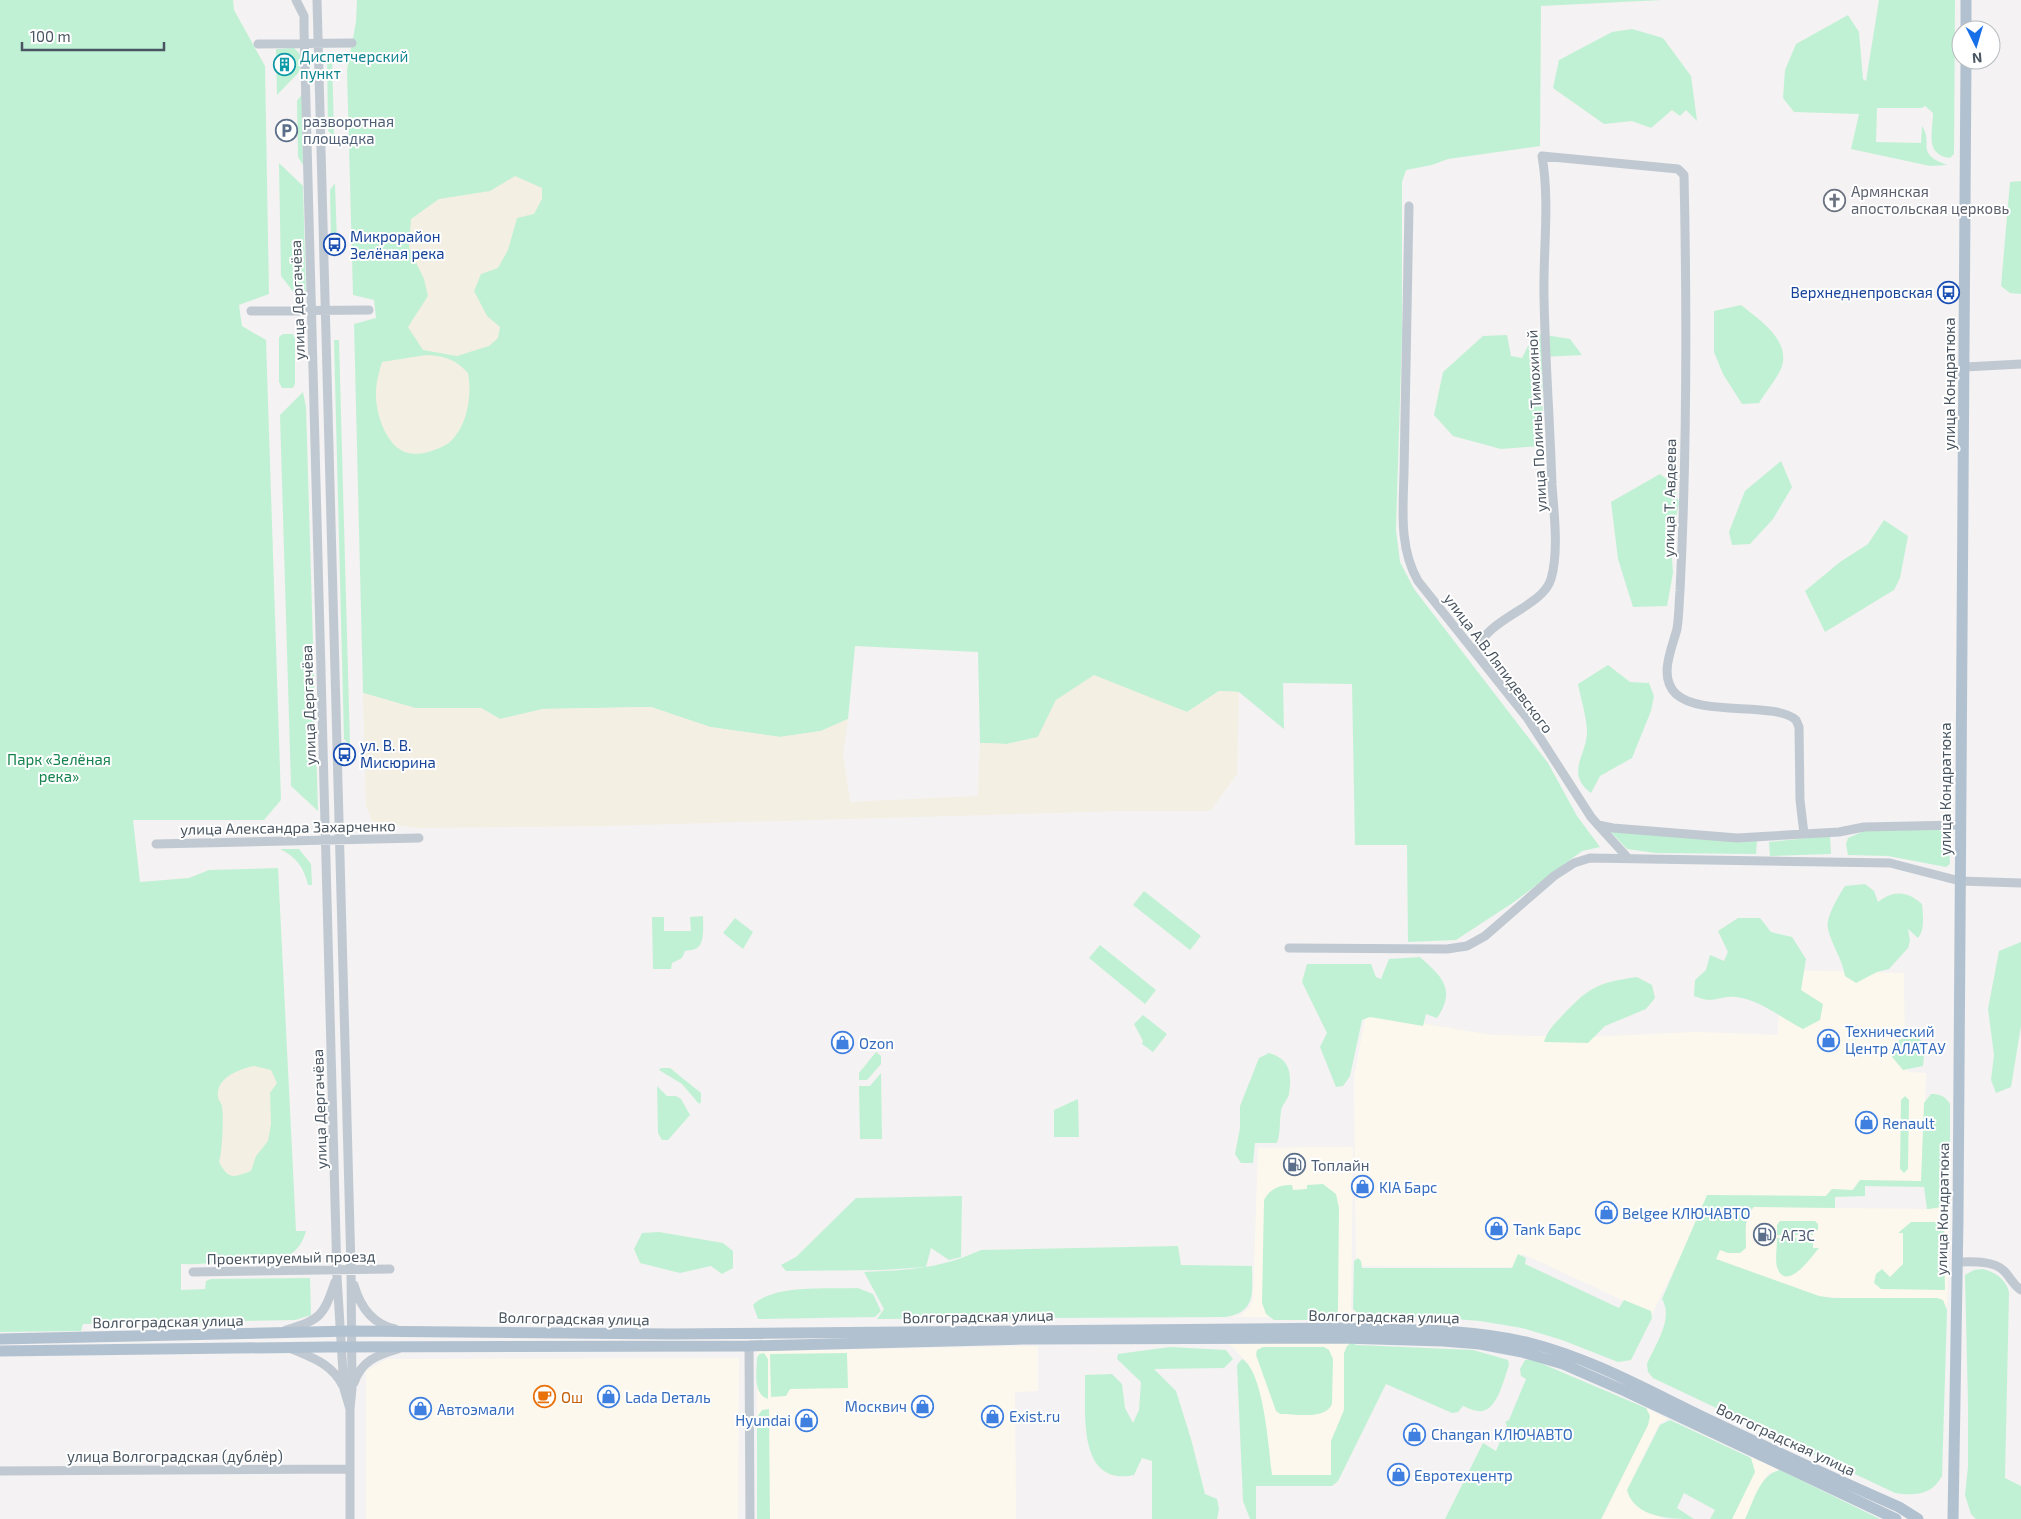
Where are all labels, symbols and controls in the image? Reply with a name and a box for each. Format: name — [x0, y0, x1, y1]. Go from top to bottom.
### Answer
scale bar — [22, 20, 165, 52]
north arrow — [1951, 20, 2001, 70]
text: 100 m — [30, 27, 71, 45]
place label: Диспетчерский пункт — [300, 47, 408, 83]
text: N — [1971, 50, 1983, 67]
building icon: Диспетчерский пункт — [272, 53, 296, 77]
place label: разворотная площадка — [303, 112, 394, 147]
parking icon: разворотная площадка — [275, 118, 299, 142]
place label: Армянская апостольская церковь — [1851, 182, 2009, 217]
church icon: Армянская апостольская церковь — [1823, 188, 1847, 212]
place label: Микрорайон Зелёная река — [350, 227, 445, 262]
bus stop icon: Микрорайон Зелёная река — [322, 233, 346, 257]
street label: улица Дергачёва — [286, 240, 309, 360]
bus stop icon: Верхнеднепровская — [1937, 280, 1961, 304]
place label: Верхнеднепровская — [1790, 283, 1933, 301]
street label: улица Кондратюка — [1940, 318, 1959, 450]
street label: улица Полины Тимохиной — [1522, 329, 1551, 513]
street label: улица Т. Авдеева — [1659, 438, 1680, 558]
street label: улица А.В.Ляпидевского — [1440, 589, 1557, 737]
street label: улица Дергачёва — [297, 645, 320, 765]
street label: улица Кондратюка — [1936, 723, 1955, 855]
place label: ул. В. В. Мисюрина — [360, 736, 436, 771]
bus stop icon: ул. В. В. Мисюрина — [332, 742, 356, 766]
park label: Парк «Зелёная река» — [7, 750, 111, 785]
street label: улица Александра Захарченко — [180, 816, 396, 839]
place label: Технический Центр АЛАТАУ — [1845, 1022, 1946, 1057]
shop icon: Технический Центр АЛАТАУ — [1817, 1028, 1841, 1052]
shop icon: Ozon — [831, 1031, 855, 1055]
place label: Ozon — [859, 1034, 894, 1052]
street label: улица Дергачёва — [308, 1049, 331, 1169]
shop icon: Renault — [1854, 1111, 1878, 1135]
place label: Renault — [1882, 1114, 1935, 1132]
street label: улица Кондратюка — [1932, 1142, 1953, 1276]
fuel station icon: Топлайн — [1283, 1153, 1307, 1177]
place label: Топлайн — [1311, 1156, 1370, 1174]
shop icon: KIA Барс — [1351, 1175, 1375, 1199]
place label: KIA Барс — [1379, 1178, 1438, 1196]
shop icon: Belgee КЛЮЧАВТО — [1594, 1201, 1618, 1225]
place label: Belgee КЛЮЧАВТО — [1622, 1204, 1751, 1222]
shop icon: Tank Барс — [1485, 1217, 1509, 1241]
place label: Tank Барс — [1513, 1220, 1581, 1238]
fuel station icon: АГЗС — [1753, 1223, 1777, 1247]
place label: АГЗС — [1781, 1226, 1815, 1244]
street label: Проектируемый проезд — [207, 1247, 376, 1268]
street label: Волгоградская улица — [902, 1306, 1054, 1327]
street label: Волгоградская улица — [1308, 1306, 1460, 1327]
street label: Волгоградская улица — [498, 1308, 650, 1329]
street label: Волгоградская улица — [92, 1311, 244, 1332]
cafe icon: Ош — [533, 1385, 557, 1409]
shop icon: Lada Dеталь — [597, 1385, 621, 1409]
place label: Ош — [561, 1388, 583, 1406]
place label: Lada Dеталь — [625, 1388, 711, 1406]
shop icon: Москвич — [911, 1394, 935, 1418]
shop icon: Автоэмали — [409, 1397, 433, 1421]
place label: Москвич — [845, 1397, 907, 1415]
street label: Волгоградская улица — [1713, 1399, 1858, 1480]
place label: Автоэмали — [437, 1400, 515, 1418]
shop icon: Exist.ru — [981, 1404, 1005, 1428]
place label: Exist.ru — [1009, 1407, 1060, 1425]
shop icon: Hyundai — [795, 1408, 819, 1432]
place label: Hyundai — [735, 1411, 791, 1429]
shop icon: Changan КЛЮЧАВТО — [1403, 1422, 1427, 1446]
place label: Changan КЛЮЧАВТО — [1431, 1425, 1573, 1443]
street label: улица Волгоградская (дублёр) — [67, 1447, 283, 1466]
shop icon: Евротехцентр — [1386, 1463, 1410, 1487]
place label: Евротехцентр — [1414, 1466, 1513, 1484]

